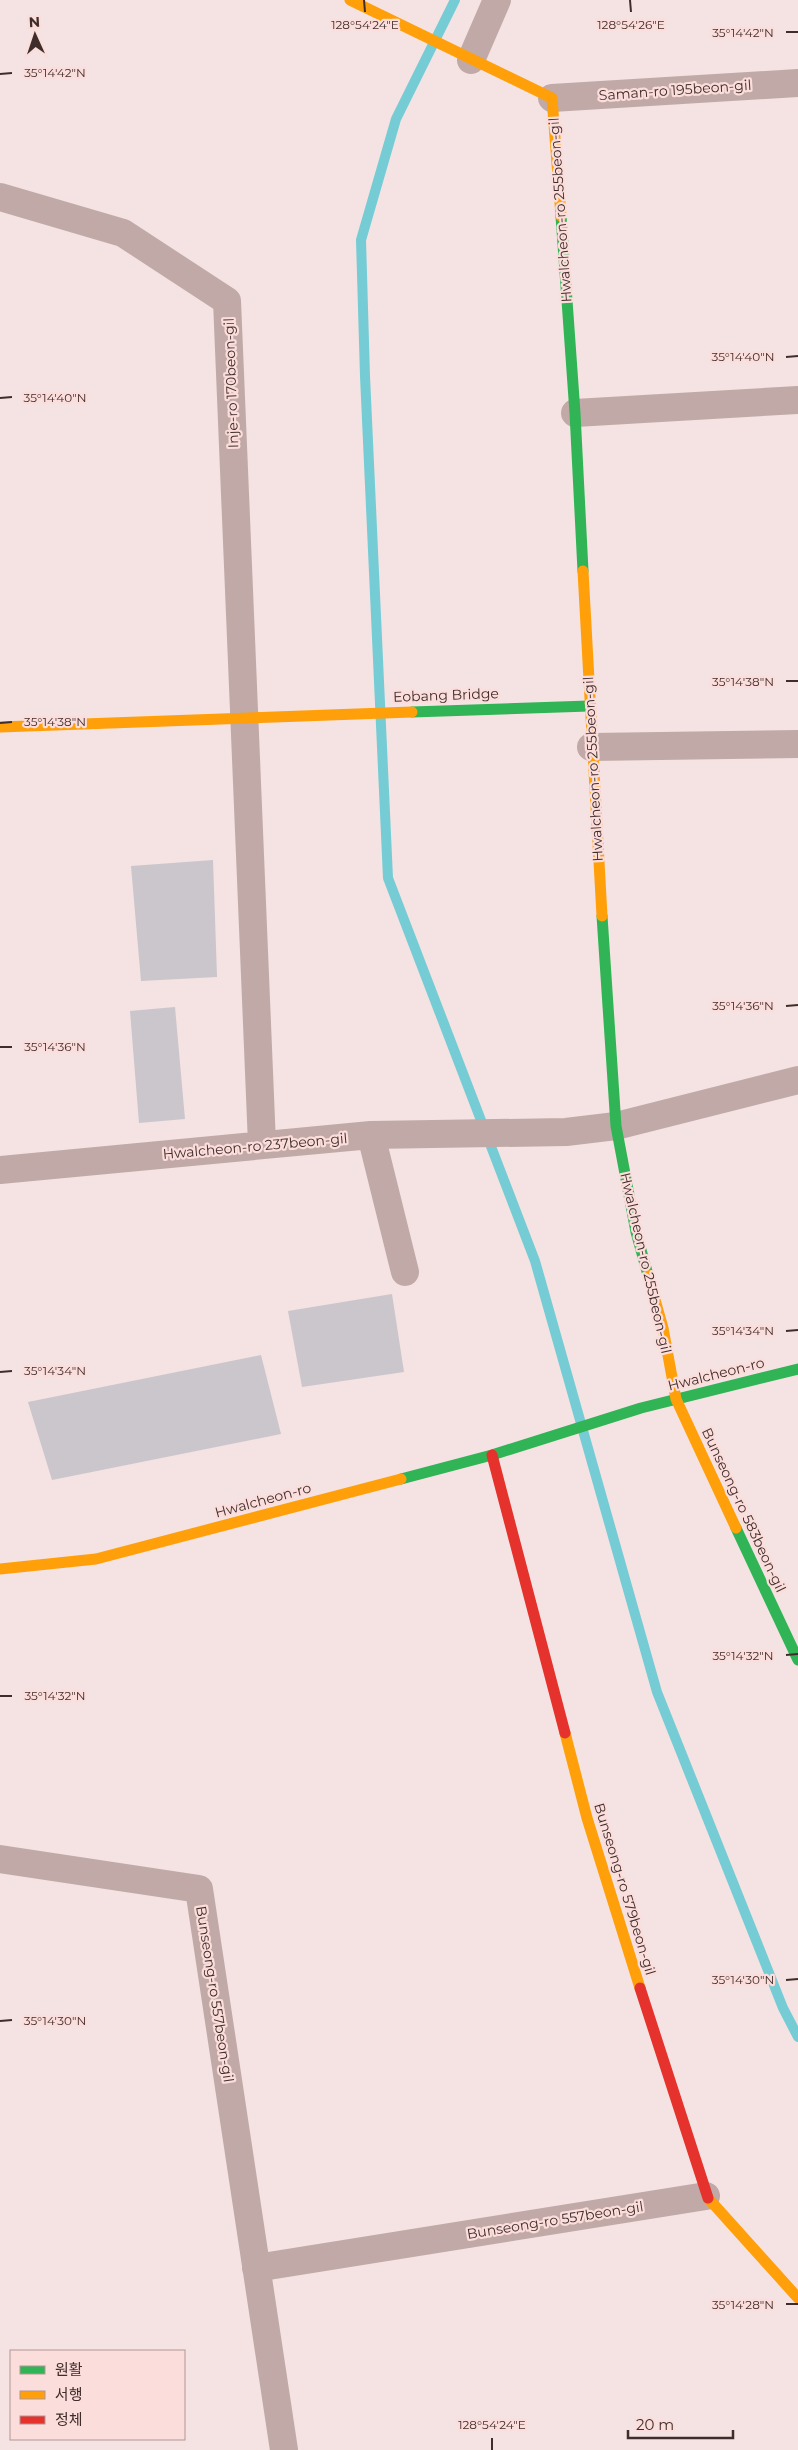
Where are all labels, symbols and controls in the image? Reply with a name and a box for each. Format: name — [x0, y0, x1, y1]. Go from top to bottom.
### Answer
north arrow — [10, 10, 60, 60]
text: N — [28, 13, 40, 31]
text: 128°54'24"E — [331, 17, 399, 32]
text: 128°54'26"E — [597, 17, 665, 32]
text: 35°14'42"N — [712, 25, 774, 40]
text: 35°14'42"N — [24, 65, 86, 80]
street label: Saman-ro 195beon-gil — [598, 76, 752, 104]
street label: Hwalcheon-ro 255beon-gil — [545, 117, 575, 303]
street label: Inje-ro 170beon-gil — [220, 317, 242, 449]
text: 35°14'40"N — [712, 349, 774, 364]
text: 35°14'40"N — [24, 390, 86, 405]
text: 35°14'38"N — [712, 674, 774, 689]
street label: Hwalcheon-ro 255beon-gil — [579, 676, 607, 862]
street label: Eobang Bridge — [393, 684, 499, 706]
text: 35°14'38"N — [24, 714, 86, 729]
text: 35°14'36"N — [712, 998, 774, 1013]
text: 35°14'36"N — [24, 1039, 86, 1054]
street label: Hwalcheon-ro 237beon-gil — [162, 1129, 348, 1163]
street label: Hwalcheon-ro 255beon-gil — [616, 1171, 676, 1355]
text: 35°14'34"N — [712, 1323, 774, 1338]
street label: Hwalcheon-ro — [666, 1353, 766, 1395]
text: 35°14'34"N — [24, 1363, 86, 1378]
street label: Bunseong-ro 583beon-gil — [698, 1425, 790, 1595]
street label: Hwalcheon-ro — [213, 1478, 313, 1521]
text: 35°14'32"N — [712, 1648, 774, 1663]
text: 35°14'32"N — [24, 1688, 86, 1703]
street label: Bunseong-ro 579beon-gil — [590, 1801, 660, 1977]
street label: Bunseong-ro 557beon-gil — [192, 1904, 238, 2084]
text: 35°14'30"N — [712, 1972, 774, 1987]
text: 35°14'30"N — [24, 2013, 86, 2028]
street label: Bunseong-ro 557beon-gil — [465, 2197, 645, 2243]
text: 35°14'28"N — [712, 2297, 774, 2312]
legend — [10, 2350, 185, 2440]
text: 원활 — [55, 2360, 83, 2379]
text: 서행 — [55, 2385, 83, 2404]
scale bar — [628, 2408, 733, 2440]
text: 정체 — [55, 2410, 83, 2429]
text: 20 m — [636, 2415, 674, 2434]
text: 128°54'24"E — [458, 2417, 526, 2432]

